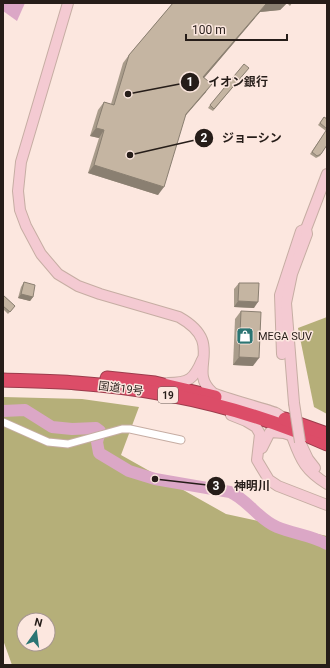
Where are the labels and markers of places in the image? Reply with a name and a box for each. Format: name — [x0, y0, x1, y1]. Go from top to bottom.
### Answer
callout: イオン銀行 — [180, 70, 276, 94]
callout: ジョーシン — [194, 126, 290, 150]
shop icon: MEGA SUV — [235, 326, 255, 346]
place label: MEGA SUV — [258, 330, 312, 343]
callout: 神明川 — [206, 474, 278, 498]

